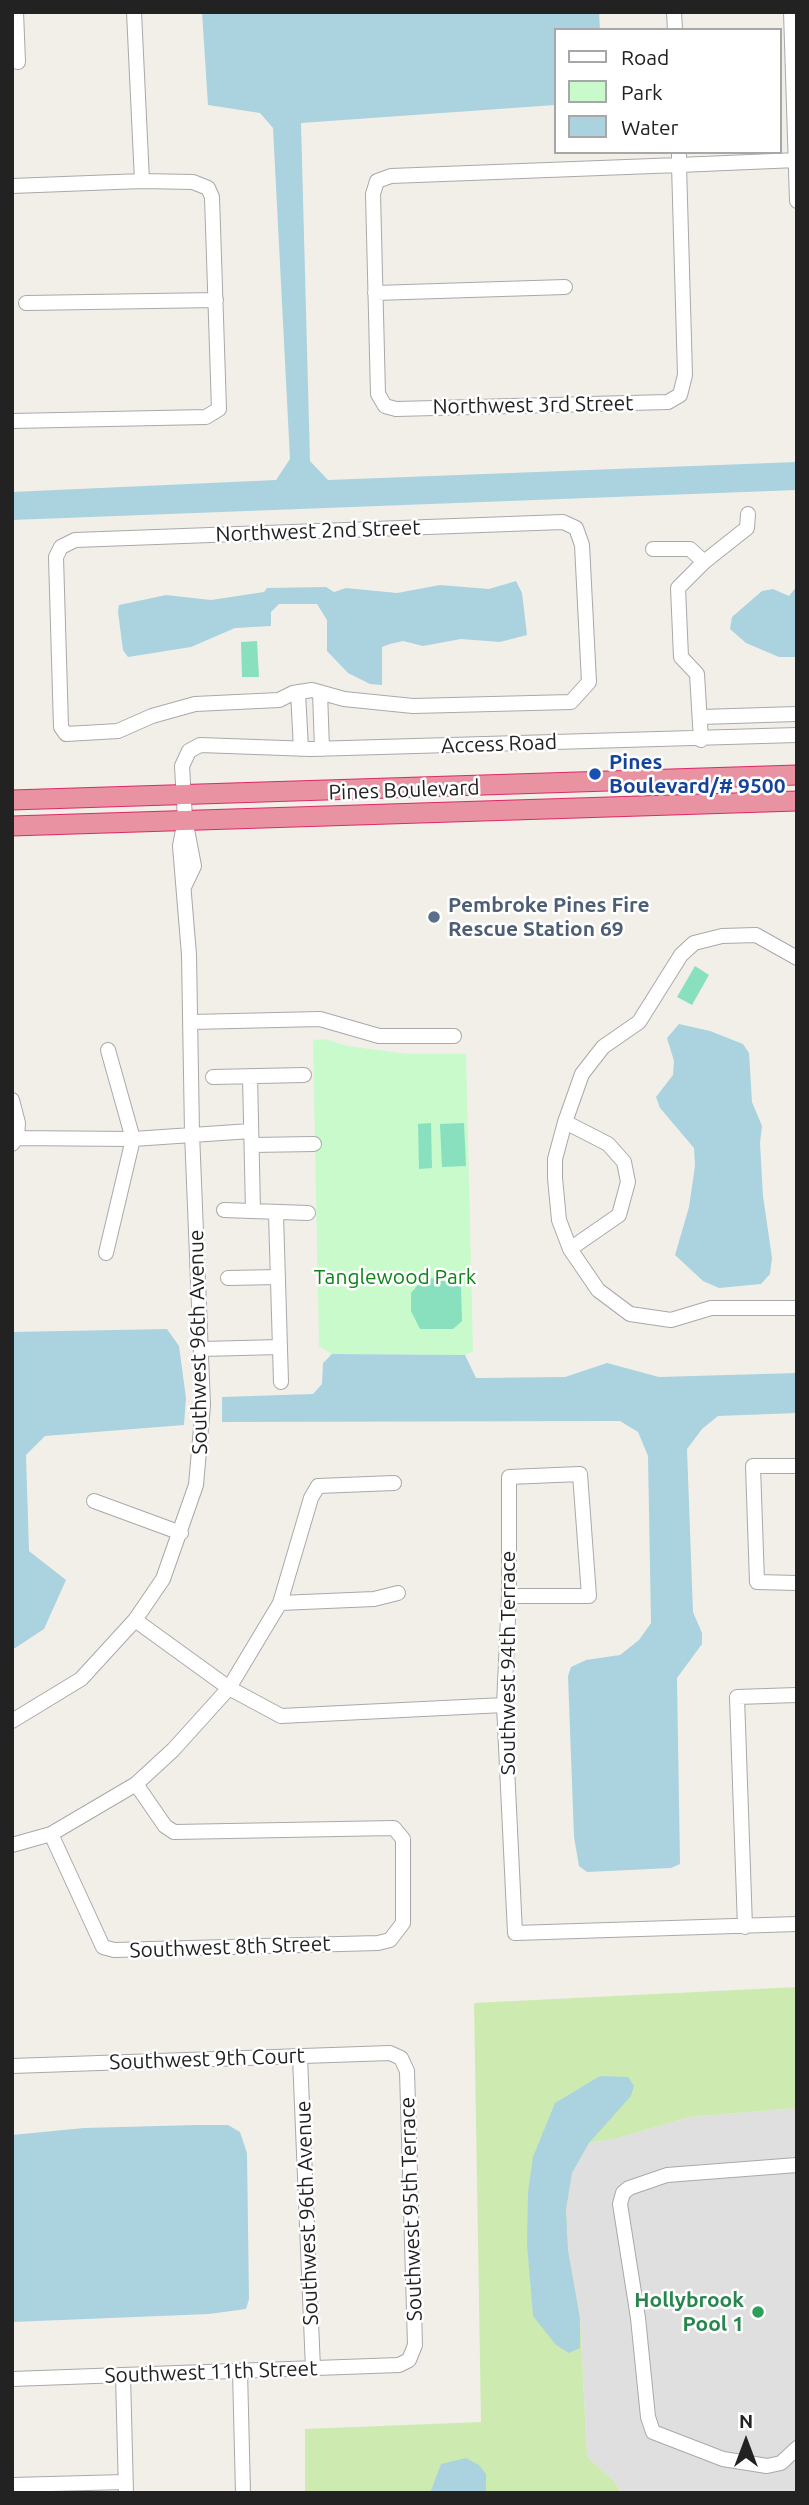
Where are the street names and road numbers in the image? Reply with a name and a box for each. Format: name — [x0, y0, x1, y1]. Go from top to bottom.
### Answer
street label: Northwest 3rd Street — [432, 391, 634, 419]
street label: Northwest 2nd Street — [215, 515, 421, 547]
street label: Access Road — [441, 729, 557, 759]
street label: Pines Boulevard — [328, 775, 480, 805]
street label: Southwest 96th Avenue — [183, 1229, 213, 1455]
street label: Southwest 94th Terrace — [495, 1551, 521, 1775]
street label: Southwest 8th Street — [129, 1931, 331, 1963]
street label: Southwest 9th Court — [109, 2043, 305, 2075]
street label: Southwest 95th Terrace — [394, 2096, 428, 2322]
street label: Southwest 96th Avenue — [290, 2100, 324, 2326]
street label: Southwest 11th Street — [104, 2356, 318, 2388]

